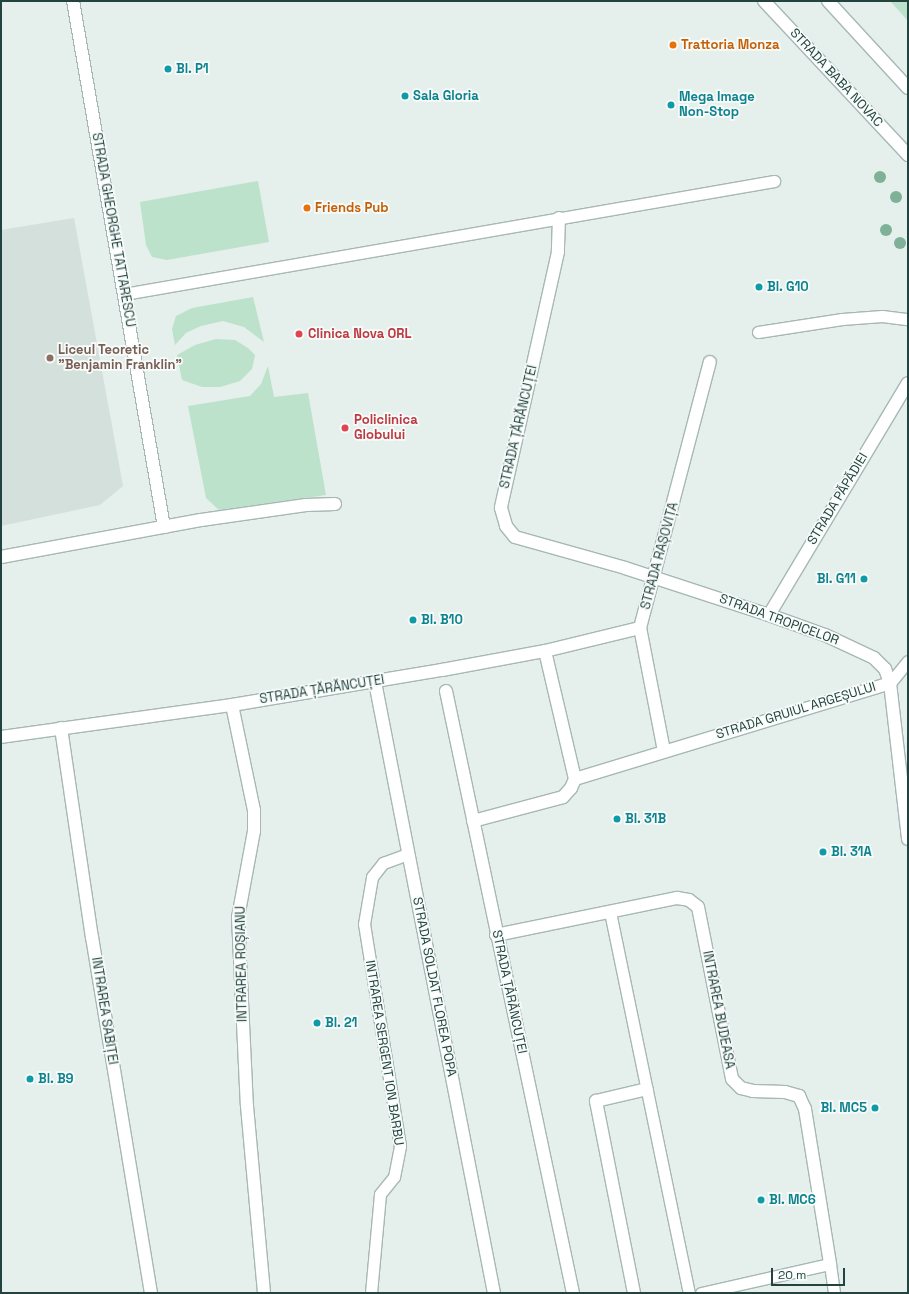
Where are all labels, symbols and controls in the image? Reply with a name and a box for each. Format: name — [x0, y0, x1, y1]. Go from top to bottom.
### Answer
street label: STRADA BABA NOVAC — [786, 25, 886, 131]
place label: Trattoria Monza — [681, 37, 779, 53]
marker: Trattoria Monza — [668, 40, 678, 50]
place label: Bl. P1 — [176, 61, 209, 77]
marker: Bl. P1 — [163, 64, 173, 74]
place label: Sala Gloria — [413, 88, 479, 104]
place label: Mega Image Non-Stop — [679, 90, 755, 121]
marker: Sala Gloria — [400, 91, 410, 101]
marker: Mega Image Non-Stop — [666, 100, 676, 110]
street label: STRADA GHEORGHE TATTARESCU — [88, 131, 138, 329]
place label: Friends Pub — [315, 200, 389, 216]
marker: Friends Pub — [302, 203, 312, 213]
place label: Bl. G10 — [767, 279, 809, 295]
marker: Bl. G10 — [754, 282, 764, 292]
place label: Clinica Nova ORL — [308, 326, 412, 342]
marker: Clinica Nova ORL — [293, 328, 305, 340]
place label: Liceul Teoretic "Benjamin Franklin" — [58, 343, 182, 374]
marker: Liceul Teoretic "Benjamin Franklin" — [45, 353, 55, 363]
street label: STRADA ȚĂRĂNCUȚEI — [497, 364, 541, 490]
place label: Policlinica Globului — [354, 413, 418, 444]
marker: Policlinica Globului — [339, 422, 351, 434]
street label: STRADA PĂPĂDIEI — [804, 450, 872, 548]
street label: STRADA RAȘOVIȚA — [638, 501, 682, 611]
place label: Bl. G11 — [816, 571, 856, 587]
marker: Bl. G11 — [859, 574, 869, 584]
street label: STRADA TROPICELOR — [717, 591, 841, 649]
place label: Bl. B10 — [421, 612, 463, 628]
marker: Bl. B10 — [408, 615, 418, 625]
street label: STRADA ȚĂRĂNCUȚEI — [258, 672, 386, 708]
street label: STRADA GRUIUL ARGEȘULUI — [714, 679, 878, 743]
place label: Bl. 31B — [625, 811, 666, 827]
marker: Bl. 31B — [612, 814, 622, 824]
place label: Bl. 31A — [831, 844, 872, 860]
marker: Bl. 31A — [818, 847, 828, 857]
street label: STRADA SOLDAT FLOREA POPA — [409, 895, 459, 1079]
street label: INTRAREA ROȘIANU — [233, 906, 251, 1022]
street label: STRADA ȚĂRĂNCUȚEI — [488, 928, 530, 1056]
street label: INTRAREA BUDEASA — [699, 949, 737, 1071]
street label: INTRAREA SABIȚEI — [88, 956, 120, 1066]
street label: INTRAREA SERGENT ION BARBU — [362, 959, 406, 1147]
place label: Bl. 21 — [325, 1015, 358, 1031]
marker: Bl. 21 — [312, 1018, 322, 1028]
place label: Bl. B9 — [38, 1071, 74, 1087]
marker: Bl. B9 — [25, 1074, 35, 1084]
place label: Bl. MC5 — [820, 1100, 867, 1116]
marker: Bl. MC5 — [870, 1103, 880, 1113]
place label: Bl. MC6 — [769, 1192, 816, 1208]
marker: Bl. MC6 — [756, 1195, 766, 1205]
scale bar — [773, 1260, 847, 1286]
text: 20 m — [778, 1267, 806, 1283]

